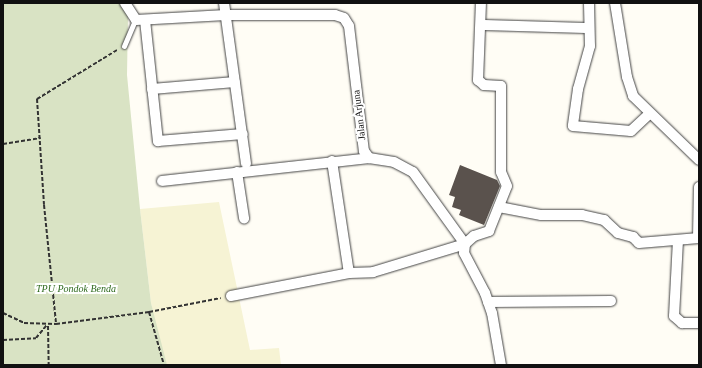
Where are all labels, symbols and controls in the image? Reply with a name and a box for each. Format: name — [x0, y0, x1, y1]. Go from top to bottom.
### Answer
street label: Jalan Arjuna — [350, 89, 368, 141]
park label: TPU Pondok Benda — [36, 283, 116, 295]

